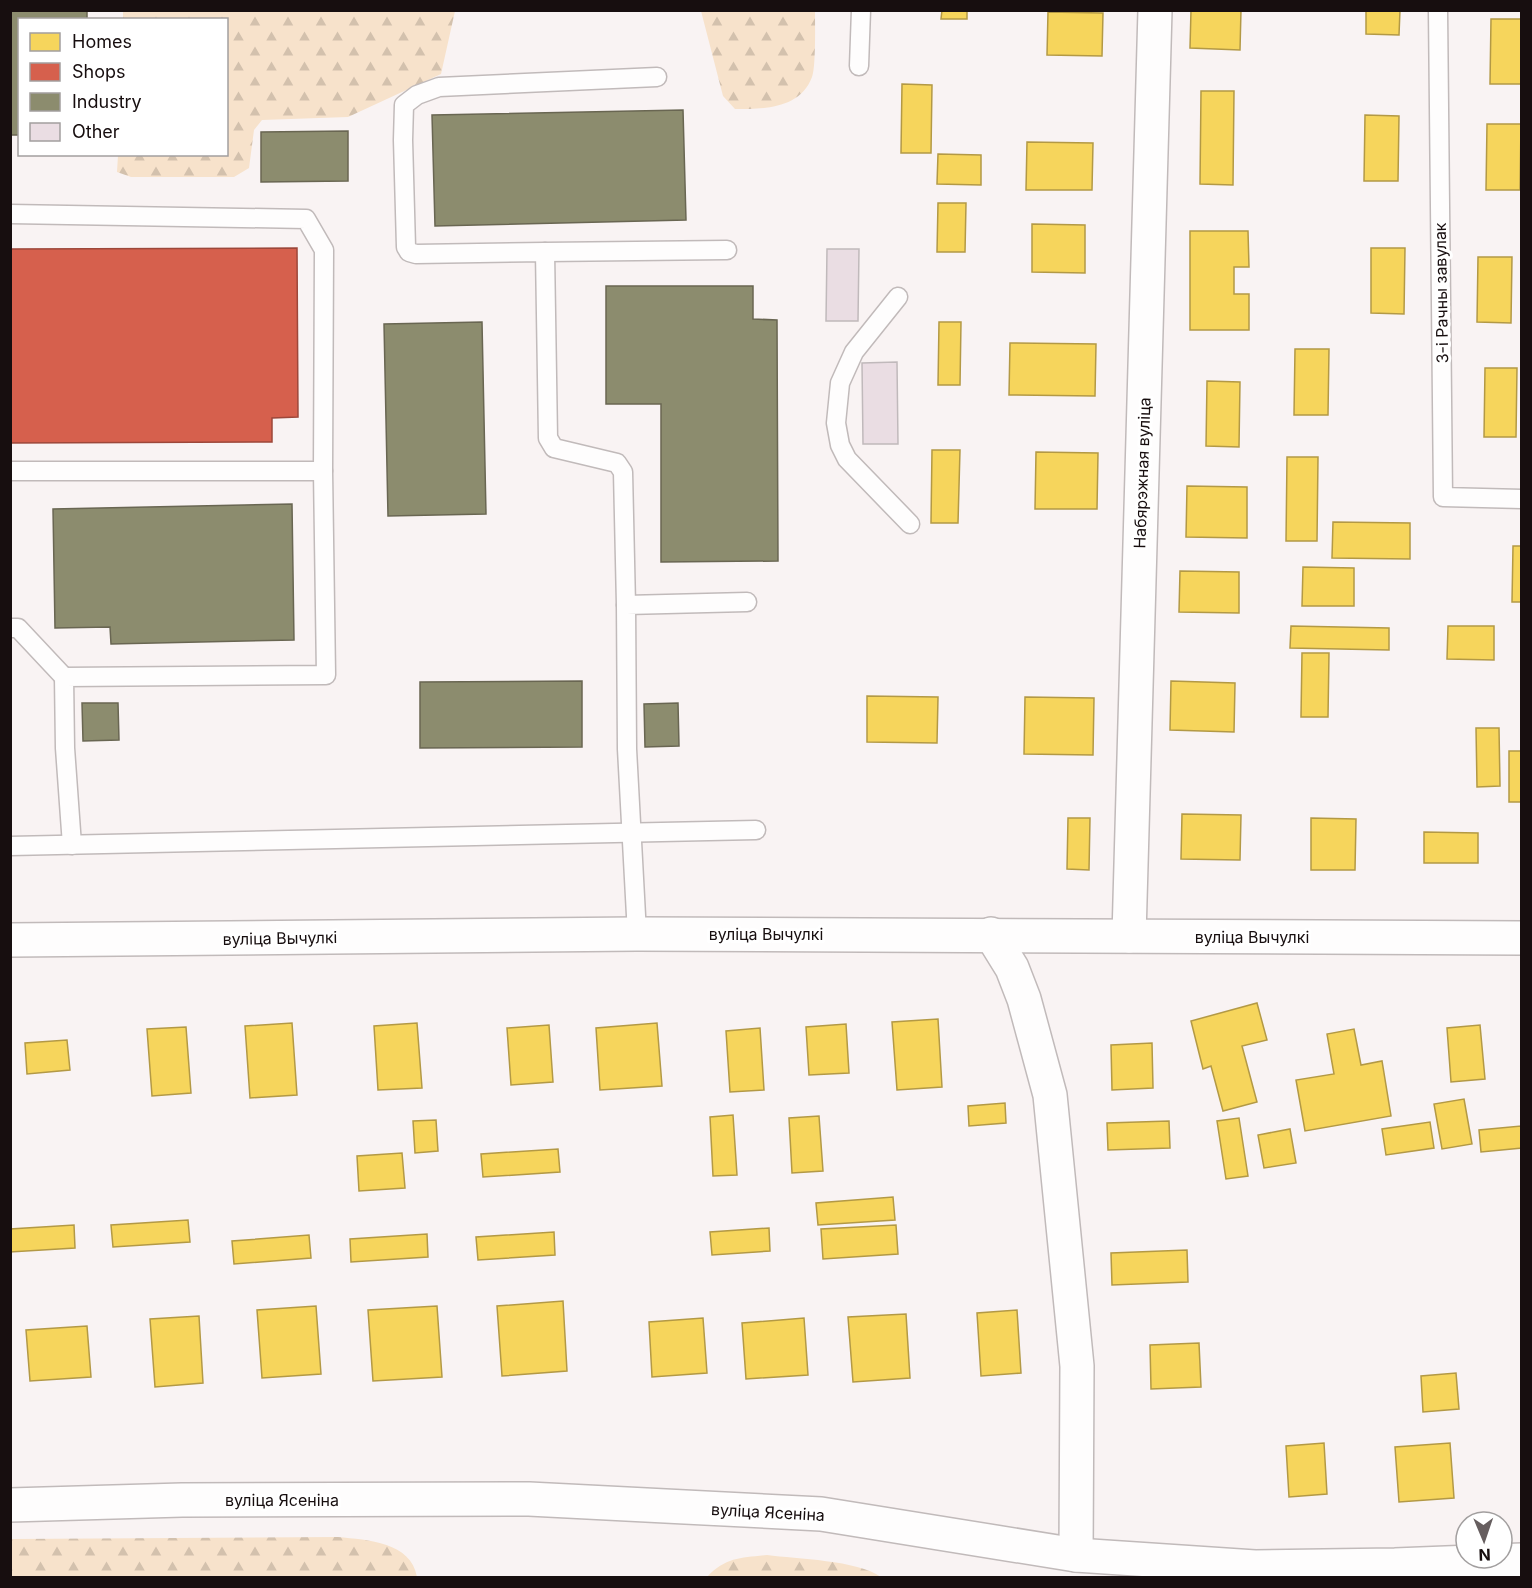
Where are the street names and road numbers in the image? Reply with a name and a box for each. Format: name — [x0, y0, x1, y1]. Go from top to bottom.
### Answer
street label: 3-і Рачны завулак — [1430, 222, 1452, 364]
street label: Набярэжная вуліца — [1129, 397, 1155, 549]
street label: вуліца Вычулкі — [709, 924, 823, 944]
street label: вуліца Вычулкі — [222, 927, 338, 949]
street label: вуліца Вычулкі — [1195, 927, 1309, 947]
street label: вуліца Ясеніна — [225, 1490, 339, 1510]
street label: вуліца Ясеніна — [711, 1499, 825, 1525]

